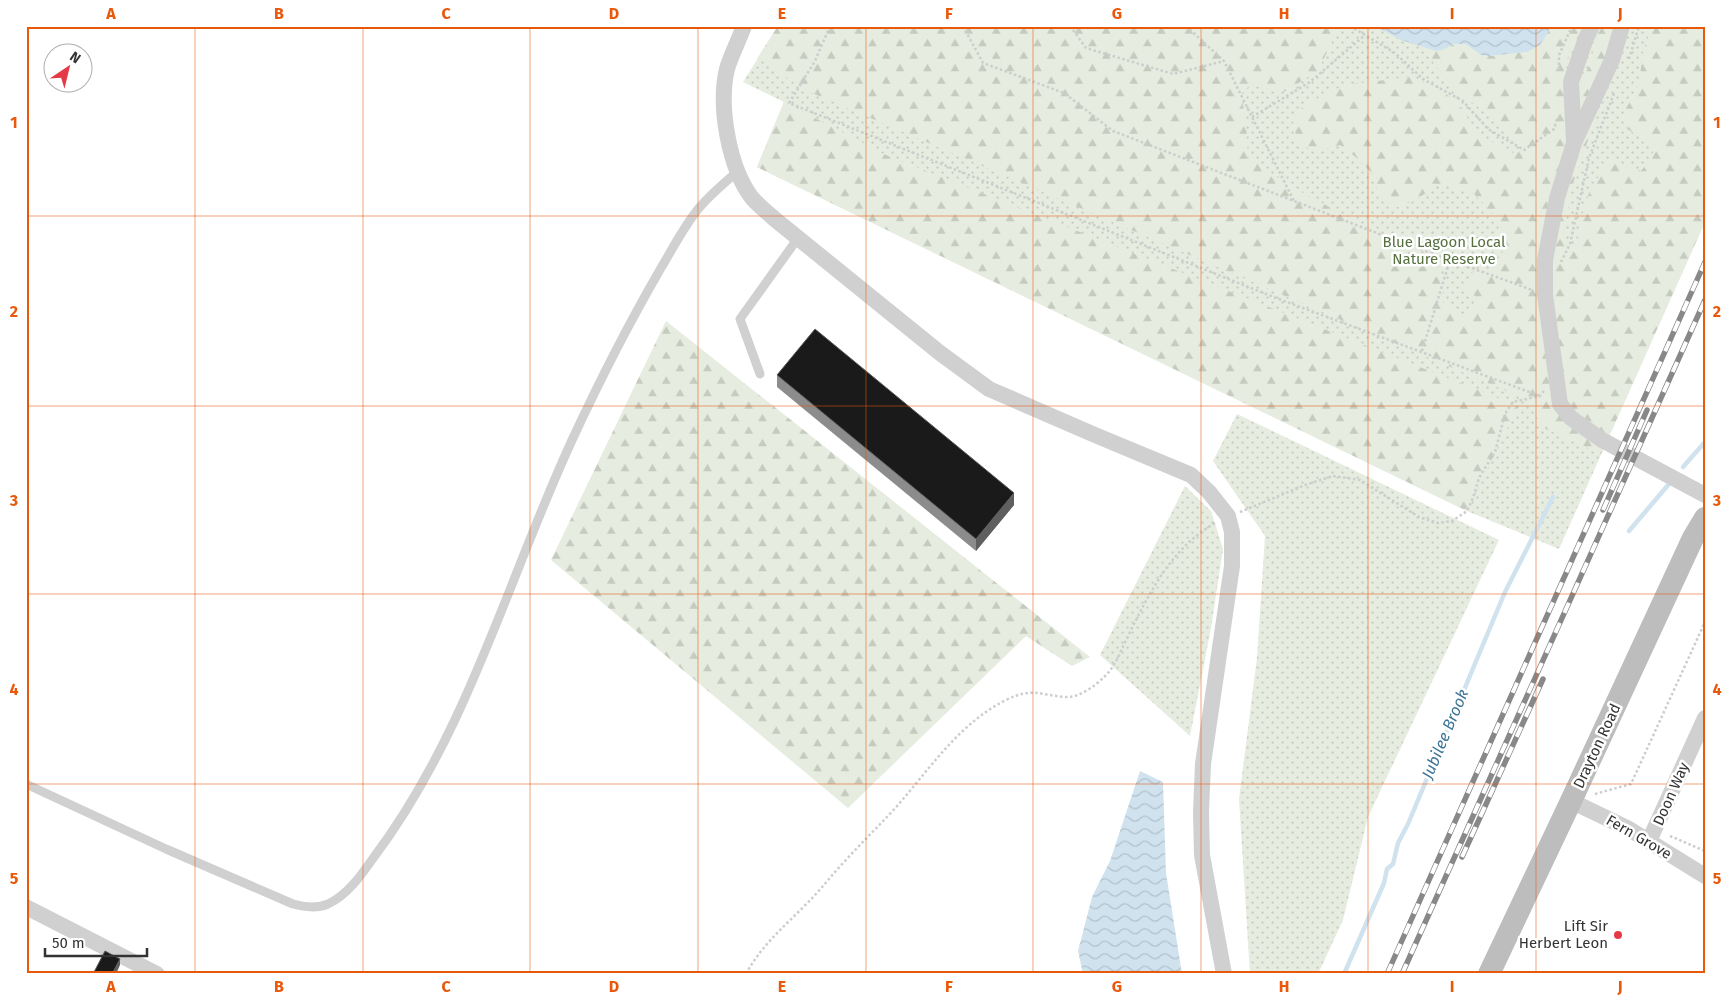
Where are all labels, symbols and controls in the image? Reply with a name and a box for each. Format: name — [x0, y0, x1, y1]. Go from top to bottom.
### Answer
text: A — [105, 4, 116, 23]
text: B — [274, 4, 284, 23]
text: C — [441, 4, 451, 23]
text: D — [609, 4, 619, 23]
text: E — [778, 4, 786, 23]
text: F — [945, 4, 953, 23]
text: G — [1112, 4, 1122, 23]
text: H — [1279, 4, 1289, 23]
text: I — [1450, 4, 1454, 23]
text: J — [1616, 4, 1623, 23]
north arrow — [42, 42, 92, 92]
text: N — [66, 48, 84, 67]
text: 1 — [10, 113, 18, 132]
text: 1 — [1713, 113, 1721, 132]
park label: Blue Lagoon Local Nature Reserve — [1383, 233, 1506, 268]
text: 2 — [10, 302, 18, 321]
text: 2 — [1713, 302, 1721, 321]
text: 3 — [9, 491, 18, 510]
text: 3 — [1712, 491, 1721, 510]
text: 4 — [9, 680, 19, 699]
text: 4 — [1712, 680, 1722, 699]
water label: Jubilee Brook — [1417, 686, 1472, 783]
street label: Drayton Road — [1569, 701, 1625, 791]
street label: Doon Way — [1649, 759, 1693, 828]
street label: Fern Grove — [1603, 811, 1675, 863]
text: 5 — [10, 869, 19, 888]
text: 5 — [1713, 869, 1722, 888]
place label: Lift Sir Herbert Leon — [1519, 917, 1608, 952]
scale bar — [45, 925, 148, 957]
marker: Lift Sir Herbert Leon — [1612, 929, 1624, 941]
text: 50 m — [52, 934, 85, 952]
text: A — [105, 977, 116, 996]
text: B — [274, 977, 284, 996]
text: C — [441, 977, 451, 996]
text: D — [609, 977, 619, 996]
text: E — [778, 977, 786, 996]
text: F — [945, 977, 953, 996]
text: G — [1112, 977, 1122, 996]
text: H — [1279, 977, 1289, 996]
text: I — [1450, 977, 1454, 996]
text: J — [1616, 977, 1623, 996]

